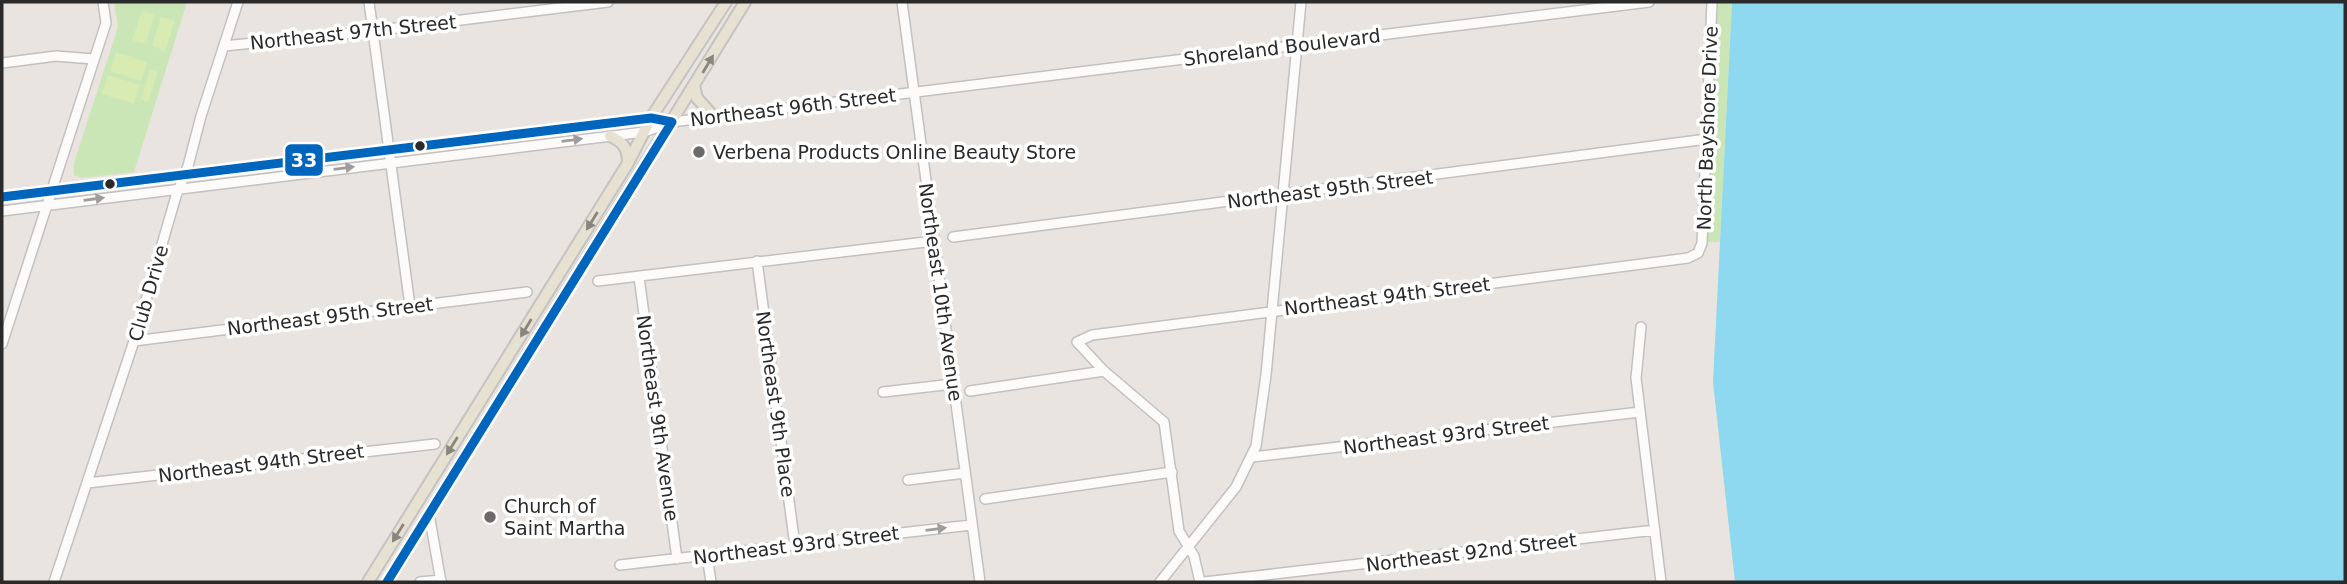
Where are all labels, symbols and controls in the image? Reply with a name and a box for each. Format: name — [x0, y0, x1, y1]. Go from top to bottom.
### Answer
street label: Northeast 97th Street — [249, 10, 457, 54]
street label: Shoreland Boulevard — [1182, 24, 1382, 70]
street label: North Bayshore Drive — [1692, 25, 1722, 231]
one-way arrow — [701, 54, 714, 73]
street label: Northeast 96th Street — [689, 83, 897, 131]
one-way arrow — [562, 135, 584, 146]
unlabelled marker — [413, 139, 427, 153]
place label: Verbena Products Online Beauty Store — [713, 141, 1076, 163]
line badge: 33 — [284, 143, 324, 177]
marker: Verbena Products Online Beauty Store — [691, 144, 707, 160]
text: 33 — [291, 149, 317, 171]
one-way arrow — [333, 163, 355, 174]
street label: Northeast 95th Street — [1226, 165, 1434, 213]
unlabelled marker — [103, 177, 117, 191]
street label: Northeast 10th Avenue — [915, 181, 967, 403]
one-way arrow — [83, 194, 105, 205]
one-way arrow — [585, 212, 598, 231]
street label: Club Drive — [124, 242, 172, 344]
street label: Northeast 94th Street — [1283, 272, 1491, 320]
street label: Northeast 95th Street — [226, 292, 434, 340]
street label: Northeast 9th Place — [752, 309, 800, 499]
street label: Northeast 9th Avenue — [633, 313, 683, 523]
one-way arrow — [519, 319, 532, 338]
street label: Northeast 93rd Street — [1342, 411, 1550, 459]
one-way arrow — [446, 436, 459, 455]
street label: Northeast 94th Street — [157, 439, 365, 487]
place label: Church of Saint Martha — [504, 495, 626, 539]
marker: Church of Saint Martha — [482, 509, 498, 525]
street label: Northeast 93rd Street — [692, 521, 900, 569]
one-way arrow — [392, 524, 405, 543]
one-way arrow — [925, 524, 947, 535]
street label: Northeast 92nd Street — [1364, 528, 1578, 576]

